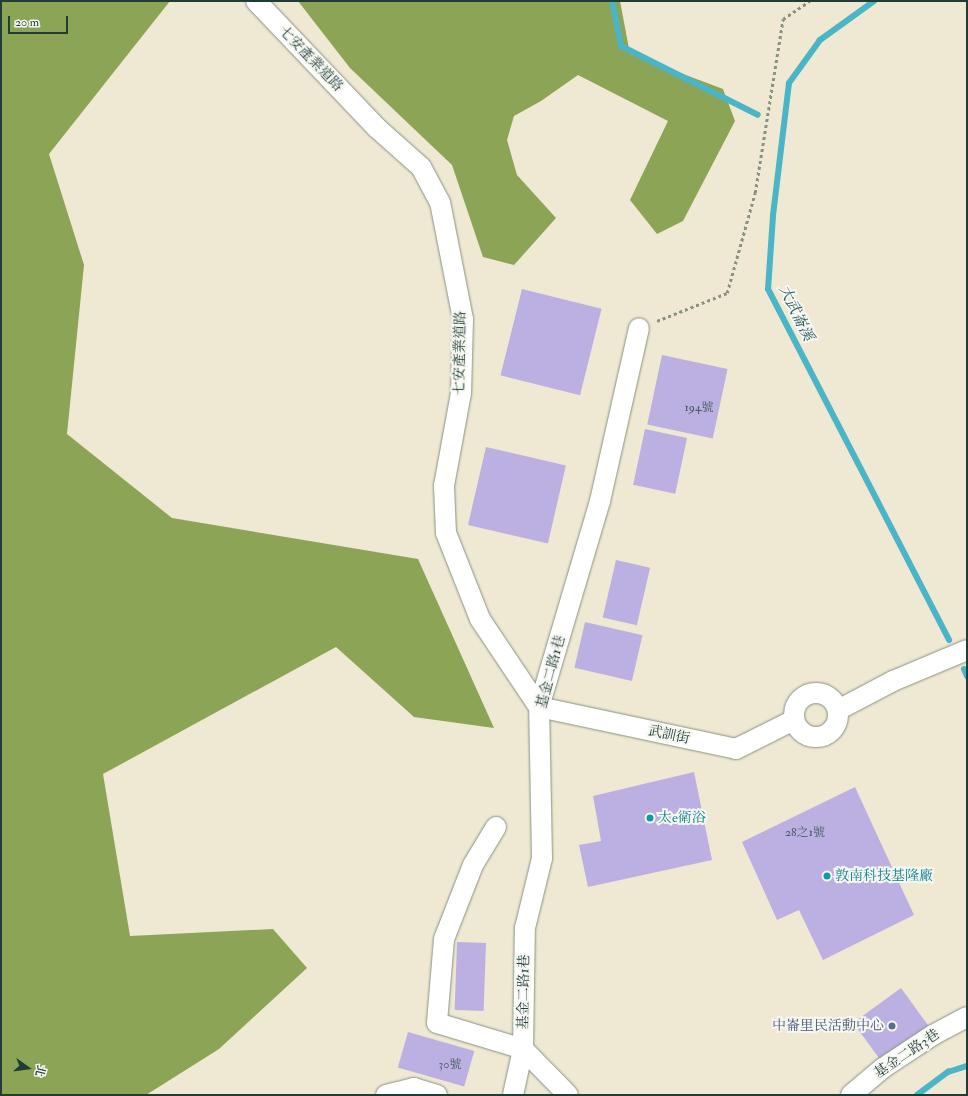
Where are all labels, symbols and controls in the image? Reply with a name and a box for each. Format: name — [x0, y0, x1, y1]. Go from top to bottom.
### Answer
scale bar — [10, 8, 70, 34]
text: 20 m — [15, 15, 39, 30]
street label: 七安產業道路 — [276, 23, 346, 95]
water label: 大武崙溪 — [775, 282, 817, 344]
street label: 七安產業道路 — [451, 311, 469, 395]
house number: 194號 — [685, 401, 713, 415]
street label: 基金二路1巷 — [533, 634, 569, 710]
street label: 武訓街 — [647, 722, 691, 748]
place label: 太e衛浴 — [658, 810, 706, 826]
marker: 太e衛浴 — [645, 813, 655, 823]
house number: 28之1號 — [785, 826, 825, 840]
place label: 敦南科技基隆廠 — [835, 868, 933, 884]
marker: 敦南科技基隆廠 — [822, 871, 832, 881]
street label: 基金二路1巷 — [515, 954, 533, 1030]
place label: 中崙里民活動中心 — [772, 1018, 884, 1034]
marker: 中崙里民活動中心 — [887, 1021, 897, 1031]
street label: 基金二路3巷 — [871, 1026, 943, 1082]
north arrow — [8, 1048, 48, 1088]
house number: 30號 — [439, 1058, 461, 1072]
text: 北 — [32, 1064, 48, 1078]

